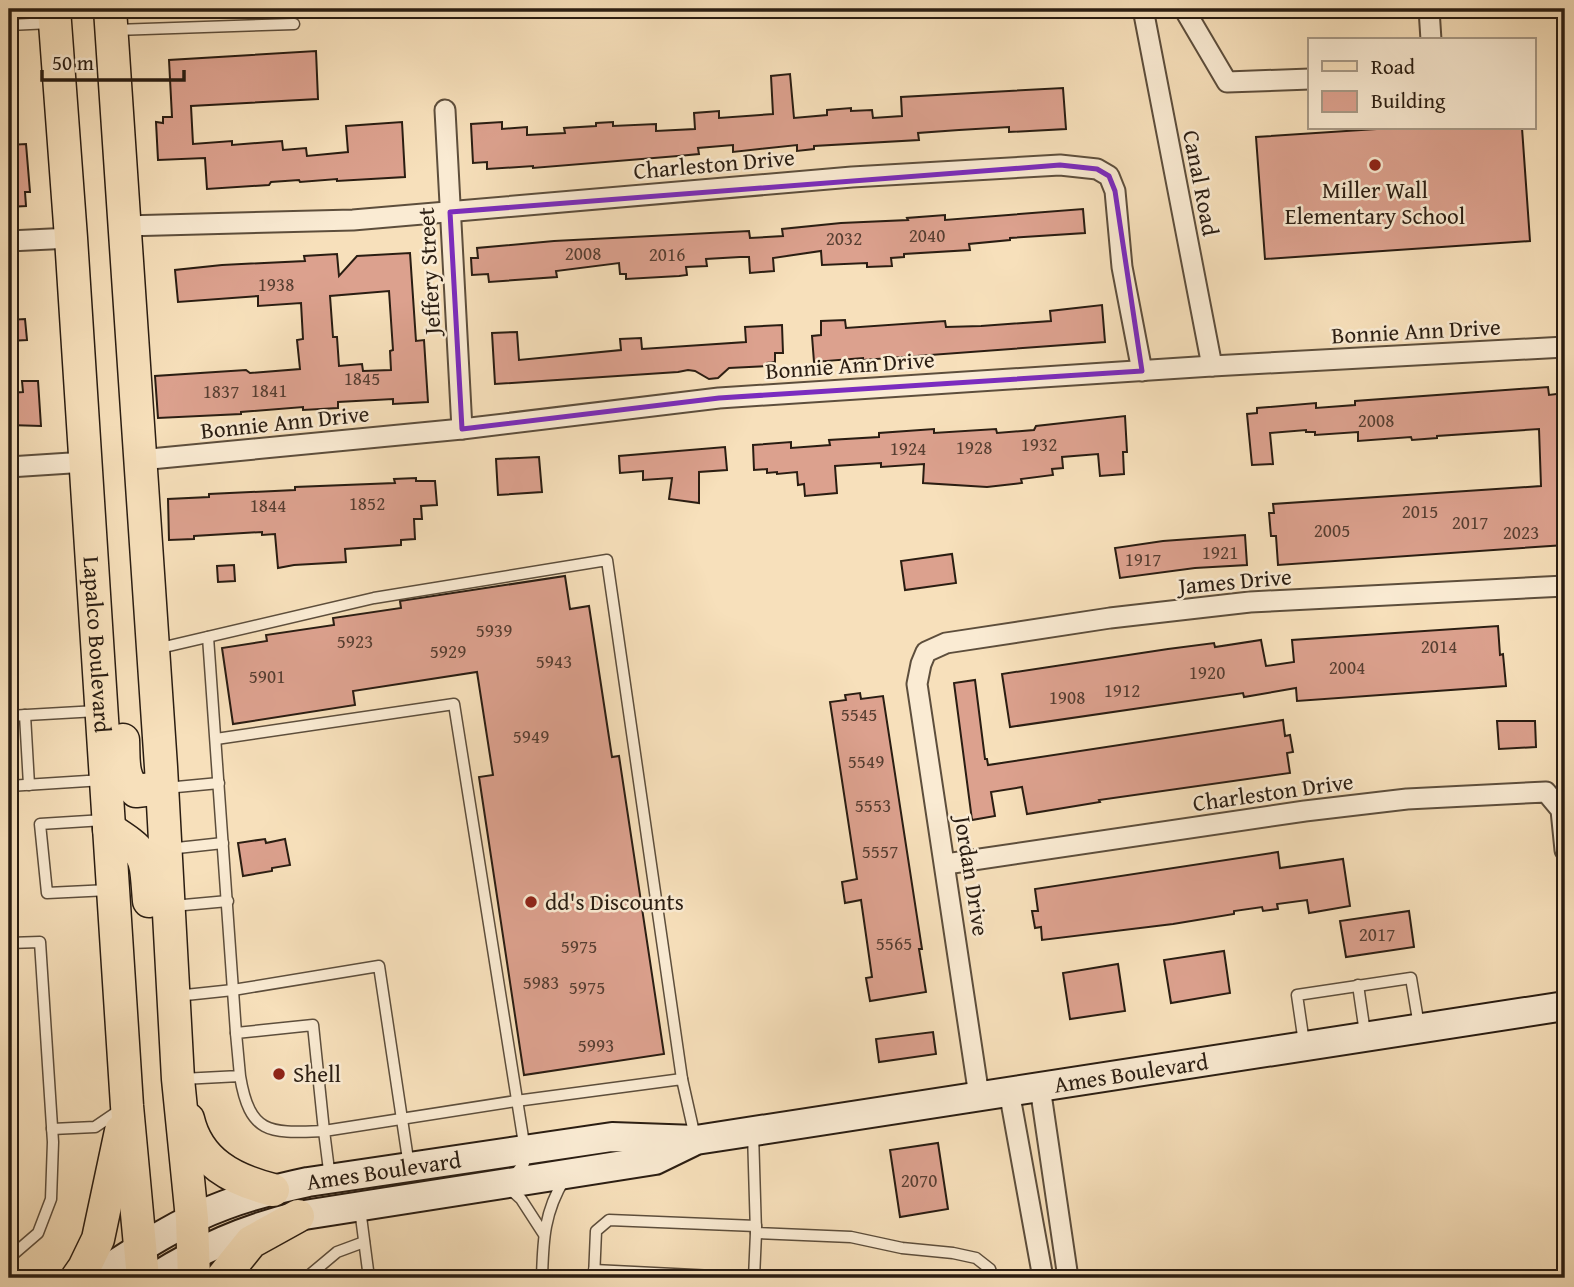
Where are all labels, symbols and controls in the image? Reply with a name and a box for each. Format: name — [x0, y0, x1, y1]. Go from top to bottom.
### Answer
scale bar — [42, 38, 184, 82]
legend — [1308, 38, 1536, 130]
text: 50 m — [52, 47, 94, 78]
text: Road — [1371, 51, 1416, 82]
text: Building — [1371, 85, 1446, 116]
street label: Canal Road — [1175, 127, 1228, 239]
street label: Charleston Drive — [632, 140, 796, 187]
marker: Miller Wall Elementary School — [1367, 157, 1383, 173]
place label: Miller Wall Elementary School — [1285, 173, 1465, 232]
street label: Jeffery Street — [409, 206, 448, 339]
house number: 2040 — [909, 221, 945, 249]
house number: 2032 — [826, 224, 862, 252]
house number: 2008 — [565, 239, 601, 267]
house number: 2016 — [649, 240, 685, 268]
house number: 1938 — [258, 270, 294, 298]
street label: Bonnie Ann Drive — [1331, 310, 1501, 351]
street label: Bonnie Ann Drive — [764, 342, 936, 387]
house number: 1845 — [344, 364, 380, 392]
house number: 1841 — [251, 376, 287, 404]
house number: 1837 — [203, 377, 239, 405]
street label: Bonnie Ann Drive — [199, 396, 371, 447]
house number: 2008 — [1358, 406, 1394, 434]
house number: 1932 — [1021, 430, 1057, 458]
house number: 1928 — [956, 433, 992, 461]
house number: 1924 — [890, 434, 926, 462]
house number: 1852 — [349, 489, 385, 517]
house number: 1844 — [250, 491, 286, 519]
house number: 2015 — [1402, 497, 1438, 525]
house number: 2017 — [1452, 508, 1488, 536]
house number: 2005 — [1314, 516, 1350, 544]
house number: 2023 — [1503, 518, 1539, 546]
house number: 1921 — [1202, 538, 1238, 566]
house number: 1917 — [1125, 545, 1161, 573]
street label: Lapalco Boulevard — [76, 555, 120, 735]
street label: James Drive — [1174, 559, 1293, 602]
house number: 5939 — [476, 616, 512, 644]
house number: 5923 — [337, 627, 373, 655]
house number: 2014 — [1421, 632, 1457, 660]
house number: 5929 — [430, 637, 466, 665]
house number: 5943 — [536, 647, 572, 675]
house number: 2004 — [1329, 653, 1365, 681]
house number: 1920 — [1189, 658, 1225, 686]
house number: 5901 — [249, 662, 285, 690]
house number: 1912 — [1104, 676, 1140, 704]
house number: 1908 — [1049, 683, 1085, 711]
house number: 5545 — [841, 700, 877, 728]
house number: 5949 — [513, 722, 549, 750]
house number: 5549 — [848, 747, 884, 775]
street label: Charleston Drive — [1191, 764, 1355, 819]
house number: 5553 — [855, 791, 891, 819]
street label: Jordan Drive — [946, 811, 998, 938]
house number: 5557 — [862, 837, 898, 865]
place label: dd's Discounts — [545, 885, 684, 918]
marker: dd's Discounts — [523, 894, 539, 910]
house number: 2017 — [1359, 920, 1395, 948]
house number: 5565 — [876, 929, 912, 957]
house number: 5975 — [561, 932, 597, 960]
house number: 5983 — [523, 968, 559, 996]
house number: 5975 — [569, 973, 605, 1001]
house number: 5993 — [578, 1031, 614, 1059]
street label: Ames Boulevard — [1051, 1044, 1211, 1101]
place label: Shell — [293, 1057, 341, 1090]
marker: Shell — [271, 1066, 287, 1082]
street label: Ames Boulevard — [304, 1142, 464, 1198]
house number: 2070 — [901, 1166, 937, 1194]

